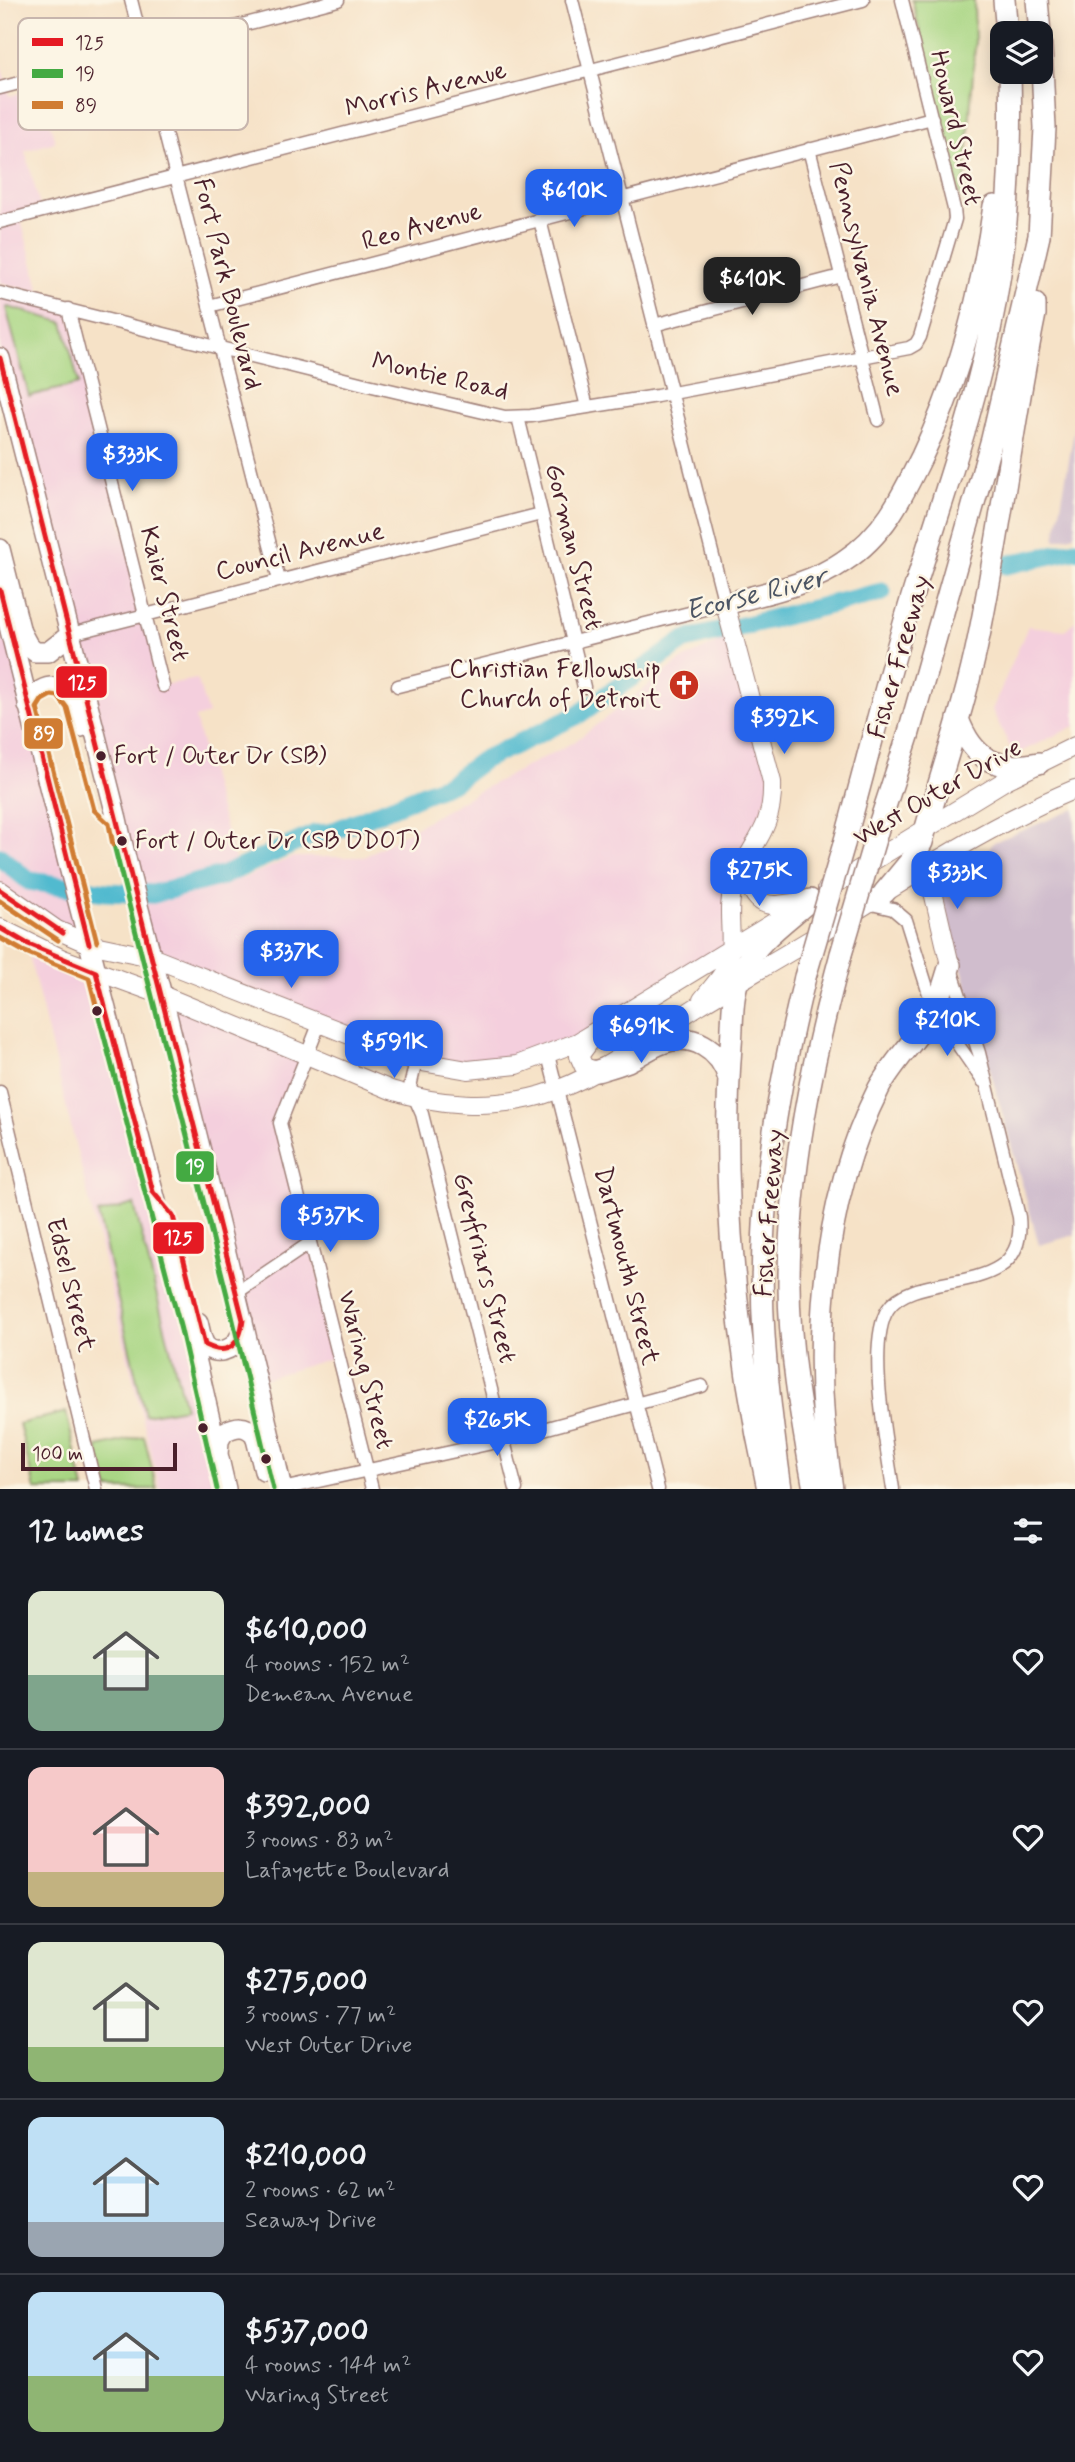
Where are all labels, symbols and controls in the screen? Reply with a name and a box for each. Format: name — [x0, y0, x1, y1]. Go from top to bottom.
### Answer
legend — [18, 18, 248, 130]
map controls — [990, 21, 1053, 84]
button: layers — [990, 21, 1053, 84]
text: 125 — [75, 31, 104, 56]
street label: Howard Street — [921, 47, 989, 209]
street label: Morris Avenue — [342, 54, 510, 126]
text: 19 — [75, 62, 95, 87]
text: 89 — [75, 94, 97, 119]
street label: Pennsylvania Avenue — [820, 158, 912, 400]
pin: $610K — [525, 170, 623, 229]
street label: Fort Park Boulevard — [184, 175, 270, 393]
text: $610K — [541, 177, 607, 207]
street label: Reo Avenue — [358, 195, 486, 259]
pin: $610K — [703, 258, 801, 317]
text: $610K — [719, 265, 785, 295]
street label: Montie Road — [368, 345, 512, 409]
pin: $333K — [83, 434, 181, 493]
text: $333K — [102, 441, 162, 471]
street label: Gorman Street — [536, 460, 610, 634]
street label: Council Avenue — [212, 515, 388, 589]
street label: Kaier Street — [131, 523, 197, 665]
water label: Ecorse River — [682, 559, 834, 630]
street label: Fisher Freeway — [860, 571, 940, 743]
place label: Christian Fellowship Church of Detroit — [449, 653, 661, 717]
line badge: 125 — [55, 665, 108, 699]
church icon: Christian Fellowship Church of Detroit — [667, 668, 701, 702]
text: 125 — [67, 671, 97, 696]
pin: $392K — [735, 696, 833, 756]
text: $392K — [750, 704, 818, 734]
line badge: 89 — [23, 717, 64, 750]
text: 89 — [33, 722, 55, 747]
street label: West Outer Drive — [848, 731, 1028, 855]
place label: Fort / Outer Dr (SB) — [114, 741, 327, 772]
marker: Fort / Outer Dr (SB) — [94, 749, 108, 763]
place label: Fort / Outer Dr (SB DDOT) — [135, 826, 420, 857]
marker: Fort / Outer Dr (SB DDOT) — [115, 834, 129, 848]
pin: $275K — [710, 848, 808, 908]
pin: $333K — [908, 852, 1006, 911]
text: $275K — [726, 856, 792, 886]
text: $333K — [927, 859, 987, 889]
pin: $337K — [242, 930, 340, 990]
text: $337K — [260, 938, 322, 968]
pin: $210K — [898, 998, 996, 1058]
unlabelled marker — [90, 1004, 104, 1018]
pin: $691K — [592, 1006, 690, 1065]
text: $210K — [915, 1006, 979, 1036]
text: $691K — [609, 1013, 673, 1043]
pin: $591K — [345, 1020, 443, 1080]
text: $591K — [361, 1028, 427, 1058]
street label: Fisher Freeway — [747, 1128, 793, 1298]
line badge: 19 — [175, 1150, 215, 1183]
text: 19 — [185, 1155, 205, 1180]
street label: Dartmouth Street — [585, 1163, 667, 1369]
street label: Greyfriars Street — [444, 1169, 524, 1367]
pin: $537K — [281, 1194, 379, 1254]
text: $537K — [297, 1202, 363, 1232]
street label: Edsel Street — [37, 1214, 103, 1356]
line badge: 125 — [152, 1221, 205, 1255]
text: 125 — [163, 1226, 193, 1251]
street label: Waring Street — [329, 1287, 401, 1453]
pin: $265K — [448, 1398, 546, 1458]
text: $265K — [464, 1406, 530, 1436]
unlabelled marker — [196, 1421, 210, 1435]
scale bar — [21, 1440, 177, 1472]
text: 100 m — [32, 1442, 83, 1467]
unlabelled marker — [259, 1452, 273, 1466]
text: 12 homes — [28, 1512, 144, 1551]
icon: filters — [1009, 1512, 1047, 1550]
text: $610,000 — [245, 1611, 367, 1650]
icon: home — [84, 1619, 168, 1703]
icon: heart — [1009, 1642, 1047, 1680]
text: 4 rooms · 152 m² — [245, 1650, 410, 1680]
text: Demean Avenue — [245, 1680, 413, 1710]
text: $392,000 — [245, 1787, 370, 1826]
icon: home — [84, 1795, 168, 1879]
icon: heart — [1009, 1818, 1047, 1856]
text: 3 rooms · 83 m² — [245, 1826, 393, 1856]
text: Lafayette Boulevard — [245, 1856, 449, 1886]
text: $275,000 — [245, 1962, 368, 2001]
icon: home — [84, 1970, 168, 2054]
icon: heart — [1009, 1993, 1047, 2031]
text: 3 rooms · 77 m² — [245, 2001, 396, 2031]
text: West Outer Drive — [245, 2031, 412, 2061]
text: $210,000 — [245, 2137, 367, 2176]
icon: home — [84, 2145, 168, 2229]
icon: heart — [1009, 2168, 1047, 2206]
text: 2 rooms · 62 m² — [245, 2176, 396, 2206]
text: Seaway Drive — [245, 2206, 377, 2236]
text: $537,000 — [245, 2312, 369, 2351]
icon: home — [84, 2320, 168, 2404]
icon: heart — [1009, 2343, 1047, 2381]
text: 4 rooms · 144 m² — [245, 2351, 412, 2381]
text: Waring Street — [245, 2381, 389, 2411]

